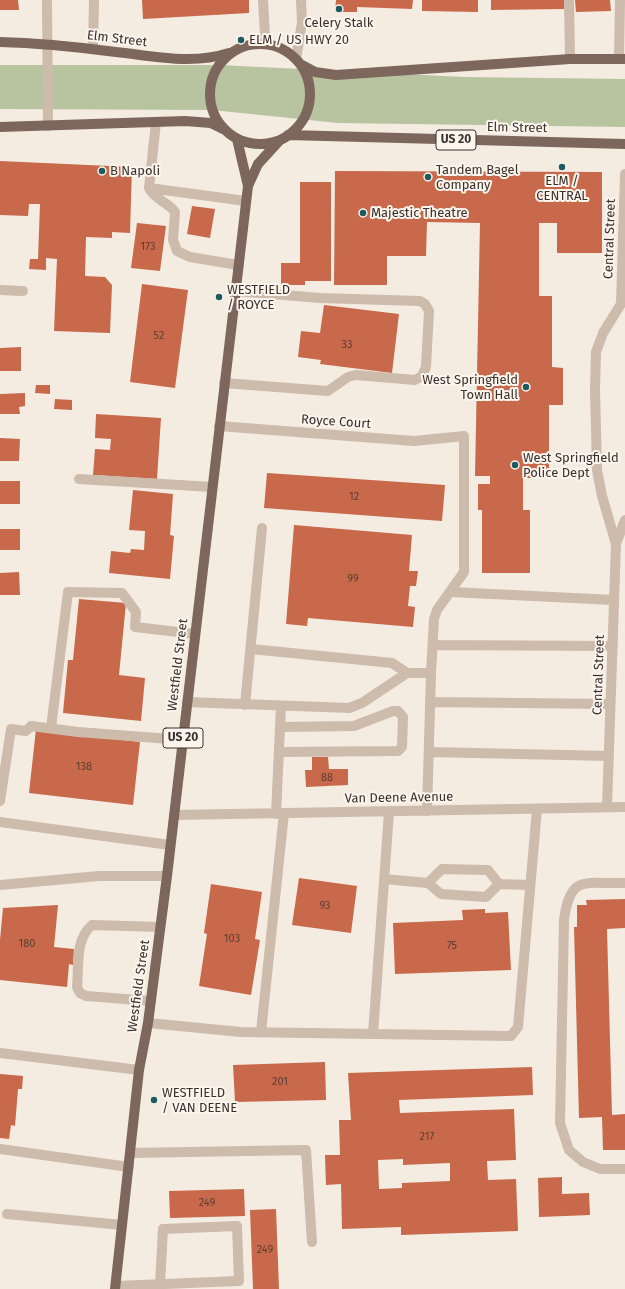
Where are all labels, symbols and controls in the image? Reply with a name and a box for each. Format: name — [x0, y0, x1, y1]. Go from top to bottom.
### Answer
marker: Celery Stalk — [334, 4, 344, 14]
place label: Celery Stalk — [305, 15, 373, 31]
street label: Elm Street — [86, 28, 148, 50]
place label: ELM / US HWY 20 — [249, 32, 349, 48]
marker: ELM / US HWY 20 — [236, 35, 246, 45]
street label: Elm Street — [487, 120, 547, 136]
road number: US 20 — [436, 130, 476, 150]
place label: Tandem Bagel Company — [436, 162, 518, 193]
marker: ELM / CENTRAL — [557, 162, 567, 172]
place label: B Napoli — [110, 163, 160, 179]
marker: B Napoli — [97, 166, 107, 176]
marker: Tandem Bagel Company — [423, 172, 433, 182]
place label: ELM / CENTRAL — [536, 173, 588, 204]
street label: Central Street — [601, 199, 619, 279]
place label: Majestic Theatre — [371, 205, 468, 221]
marker: Majestic Theatre — [358, 208, 368, 218]
house number: 173 — [140, 240, 156, 254]
place label: WESTFIELD / ROYCE — [227, 282, 290, 313]
marker: WESTFIELD / ROYCE — [214, 292, 224, 302]
house number: 52 — [154, 329, 164, 343]
house number: 33 — [342, 338, 352, 352]
place label: West Springfield Town Hall — [422, 372, 518, 403]
marker: West Springfield Town Hall — [521, 382, 531, 392]
street label: Royce Court — [301, 412, 371, 432]
place label: West Springfield Police Dept — [523, 450, 619, 481]
marker: West Springfield Police Dept — [510, 460, 520, 470]
house number: 12 — [349, 490, 359, 504]
house number: 99 — [347, 572, 359, 586]
street label: Westfield Street — [165, 618, 191, 712]
street label: Central Street — [590, 635, 608, 715]
road number: US 20 — [163, 728, 203, 748]
house number: 138 — [76, 760, 92, 774]
house number: 88 — [321, 771, 333, 785]
street label: Van Deene Avenue — [345, 789, 453, 807]
house number: 93 — [319, 899, 331, 913]
house number: 103 — [224, 932, 240, 946]
house number: 180 — [19, 937, 35, 951]
street label: Westfield Street — [125, 939, 153, 1033]
house number: 75 — [447, 939, 457, 953]
house number: 201 — [272, 1075, 288, 1089]
place label: WESTFIELD / VAN DEENE — [162, 1085, 237, 1116]
marker: WESTFIELD / VAN DEENE — [149, 1095, 159, 1105]
house number: 217 — [420, 1130, 434, 1144]
house number: 249 — [199, 1196, 215, 1210]
house number: 249 — [257, 1243, 273, 1257]

